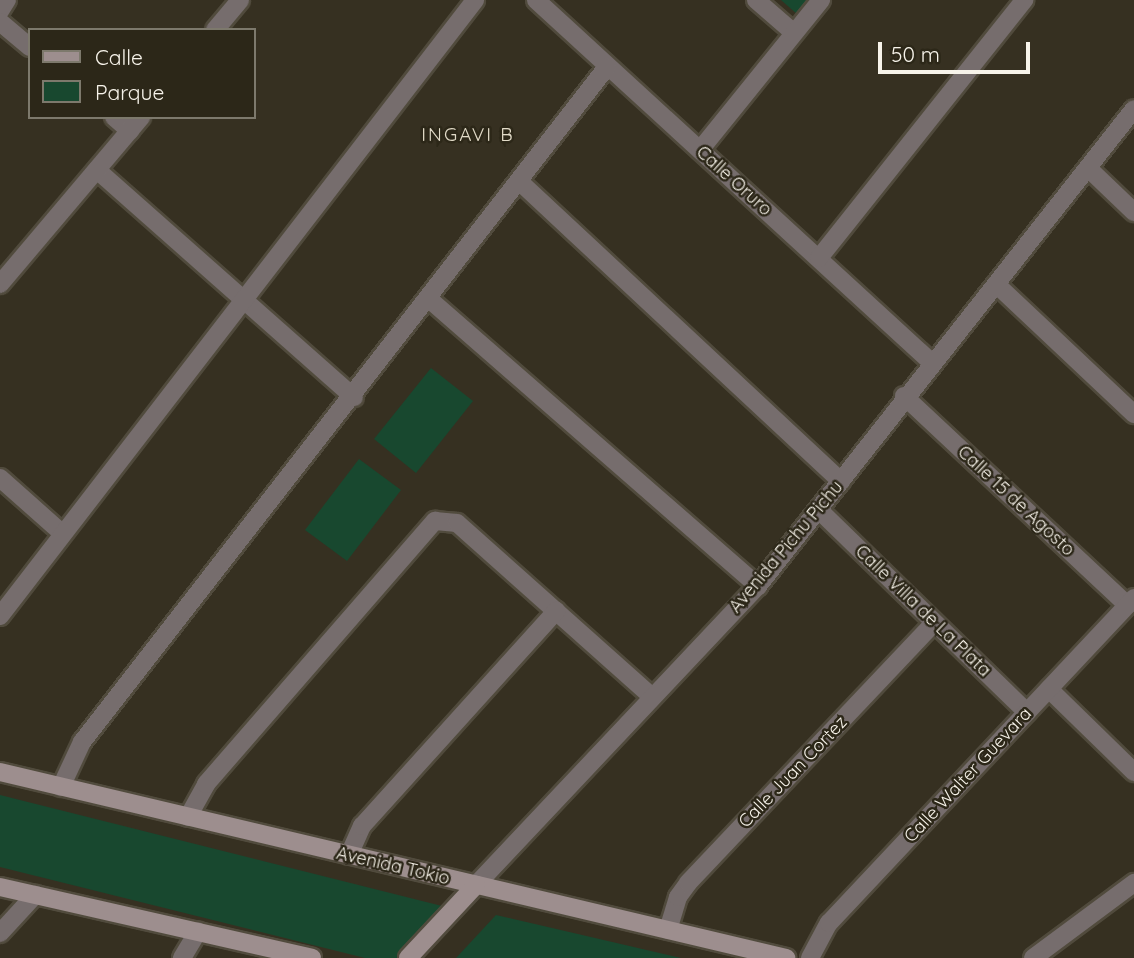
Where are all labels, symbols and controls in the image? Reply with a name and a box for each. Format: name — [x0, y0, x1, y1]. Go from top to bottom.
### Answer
legend — [28, 28, 256, 119]
scale bar — [882, 28, 1034, 72]
text: 50 m — [891, 41, 940, 67]
text: Calle — [95, 44, 143, 70]
text: Parque — [95, 79, 164, 105]
district label: INGAVI B — [422, 124, 514, 146]
street label: Calle Oruro — [692, 141, 776, 221]
street label: Calle 15 de Agosto — [953, 441, 1079, 561]
street label: Avenida Pichu Pichu — [725, 477, 847, 617]
street label: Calle Villa de La Plata — [851, 541, 995, 681]
street label: Calle Walter Guevara — [900, 703, 1036, 847]
street label: Calle Juan Cortez — [734, 712, 852, 832]
street label: Avenida Tokio — [334, 842, 452, 890]

